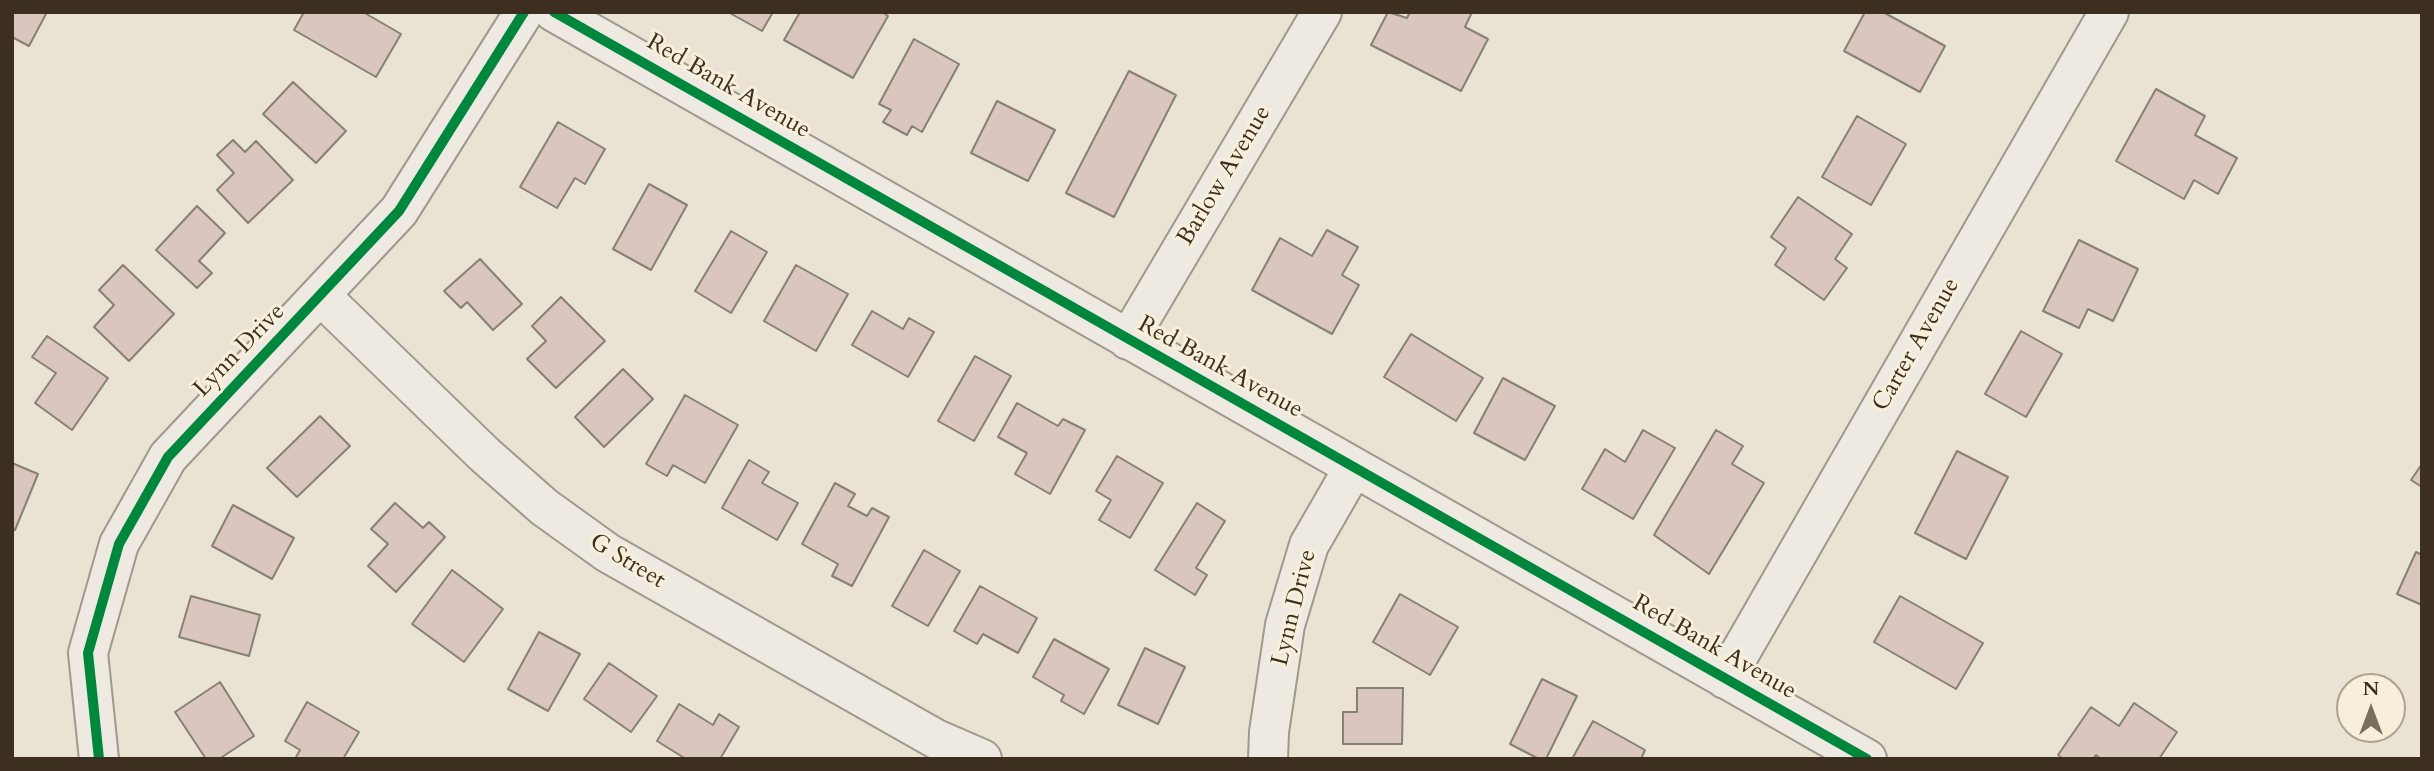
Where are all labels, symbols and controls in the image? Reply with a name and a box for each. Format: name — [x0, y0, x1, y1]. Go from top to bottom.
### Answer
street label: Red Bank Avenue — [641, 28, 815, 146]
street label: Barlow Avenue — [1172, 101, 1278, 251]
street label: Carter Avenue — [1867, 273, 1967, 417]
street label: Lynn Drive — [188, 298, 292, 404]
street label: Red Bank Avenue — [1132, 311, 1308, 425]
street label: G Street — [584, 528, 670, 596]
street label: Lynn Drive — [1267, 547, 1323, 669]
street label: Red Bank Avenue — [1627, 589, 1801, 707]
north arrow — [2336, 673, 2406, 743]
text: N — [2363, 676, 2379, 702]

